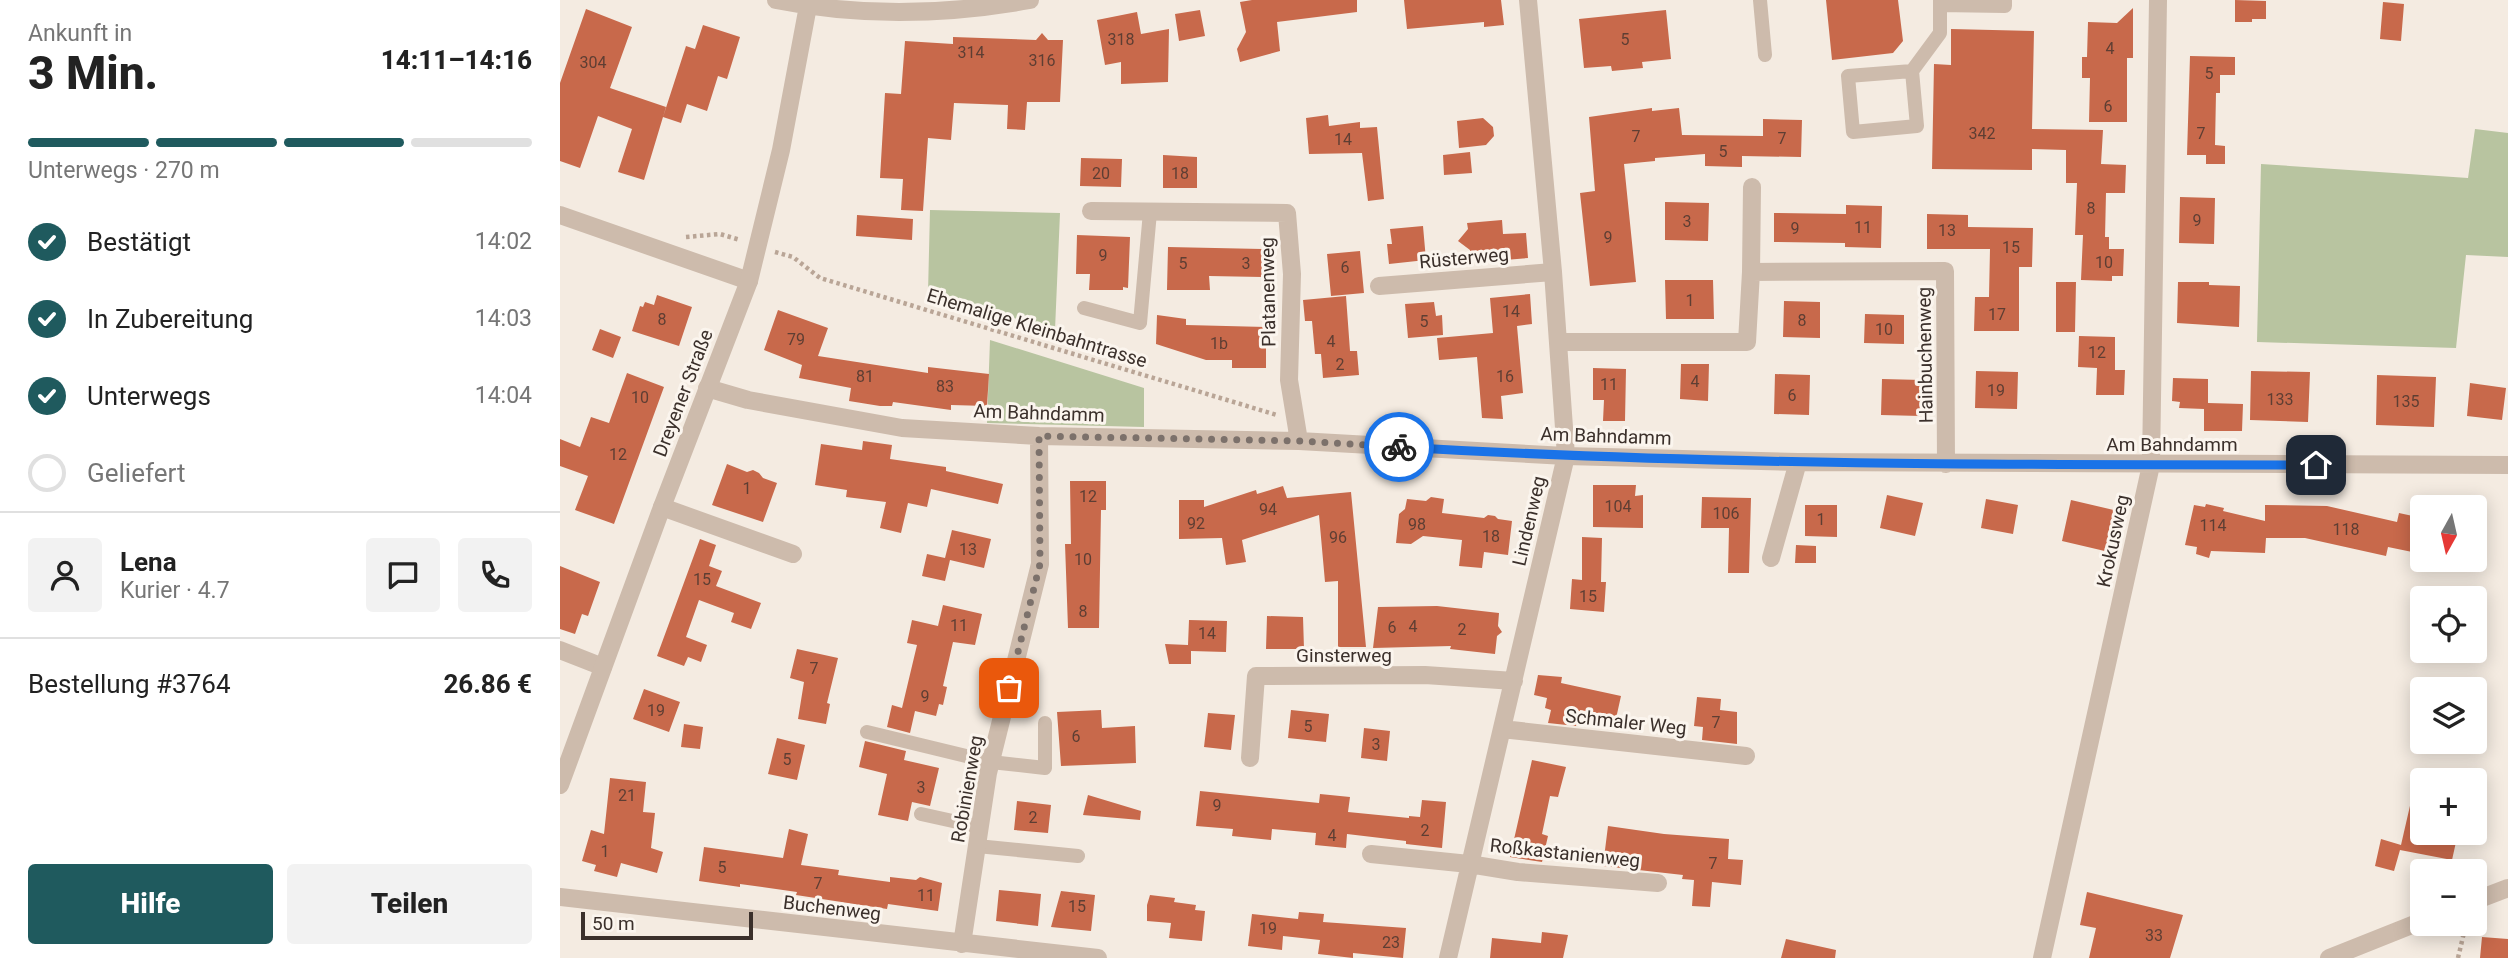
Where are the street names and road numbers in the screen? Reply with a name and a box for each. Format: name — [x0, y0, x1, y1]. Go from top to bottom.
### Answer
street label: Platanenweg — [1256, 237, 1280, 347]
street label: Rüsterweg — [1418, 243, 1510, 273]
street label: Ehemalige Kleinbahntrasse — [924, 284, 1150, 372]
street label: Hainbuchenweg — [1912, 287, 1938, 423]
street label: Dreyener Straße — [648, 326, 718, 460]
street label: Am Bahndamm — [973, 399, 1105, 427]
street label: Am Bahndamm — [1540, 422, 1672, 450]
street label: Am Bahndamm — [2106, 433, 2238, 456]
street label: Lindenweg — [1507, 474, 1551, 568]
street label: Krokusweg — [2092, 493, 2134, 589]
street label: Ginsterweg — [1296, 644, 1392, 667]
street label: Schmaler Weg — [1564, 704, 1688, 740]
street label: Robinienweg — [946, 734, 988, 844]
street label: Roßkastanienweg — [1489, 834, 1641, 872]
street label: Buchenweg — [782, 891, 882, 925]

